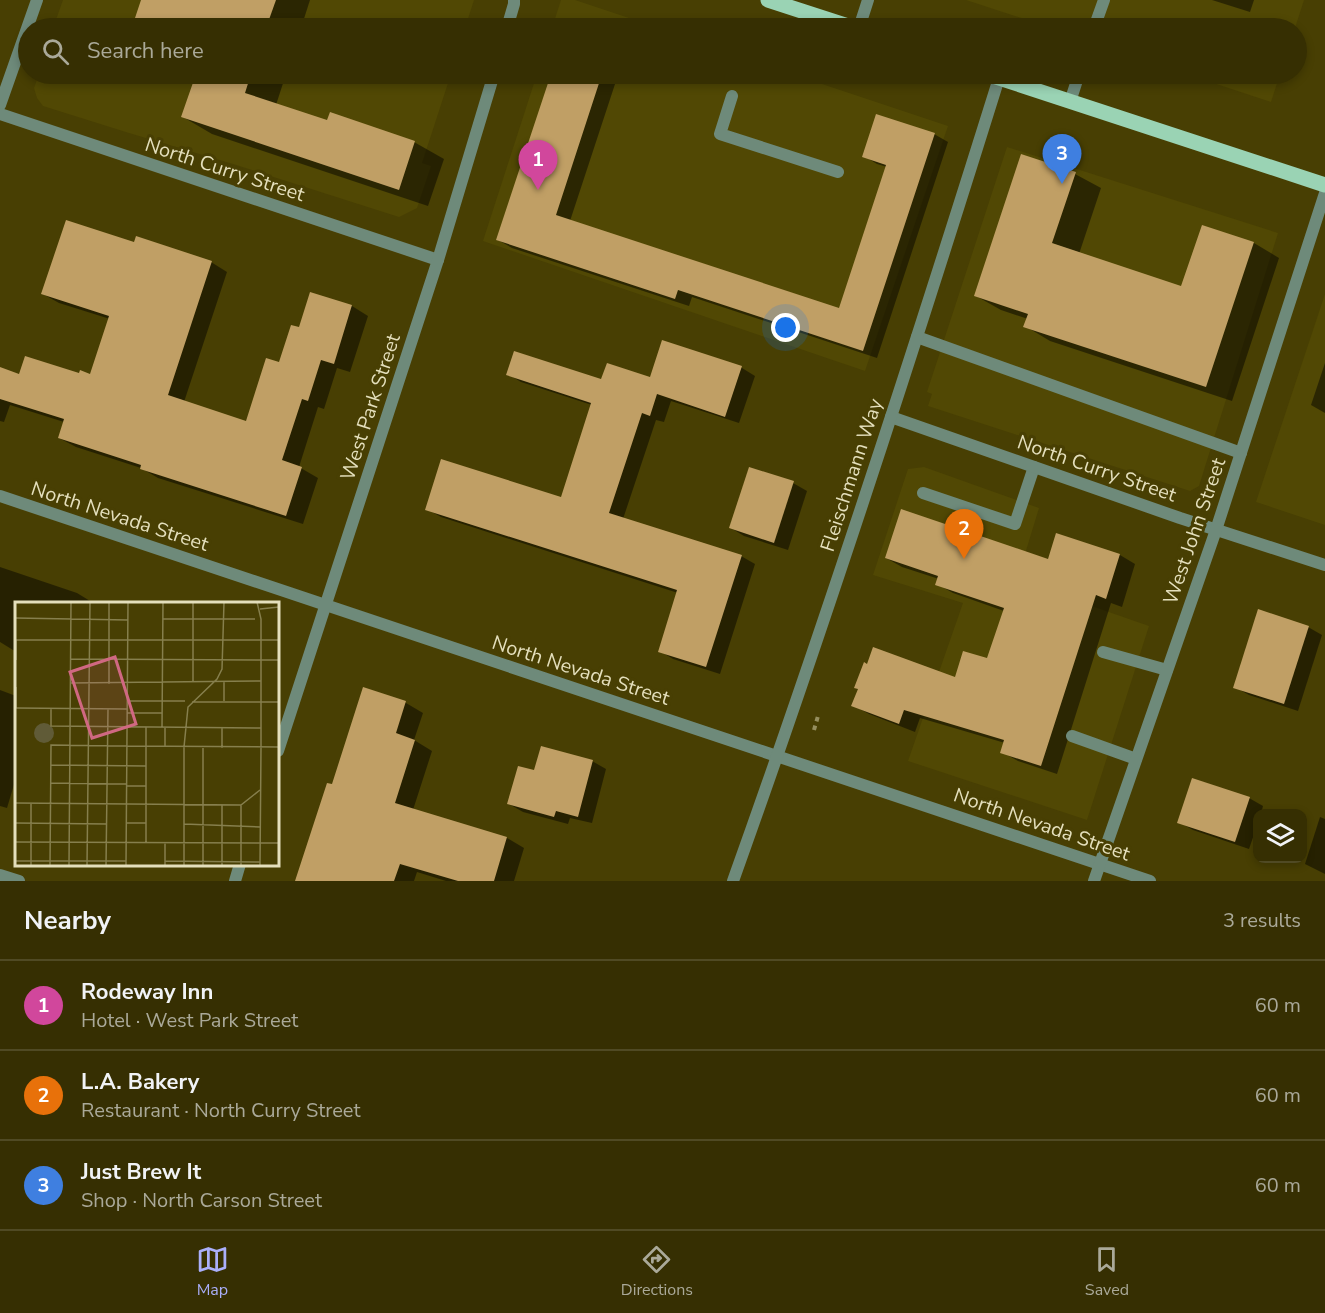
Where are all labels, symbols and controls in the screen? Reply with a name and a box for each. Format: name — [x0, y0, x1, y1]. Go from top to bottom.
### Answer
search box — [18, 18, 1307, 84]
icon: search — [39, 35, 72, 68]
text: Search here — [87, 36, 204, 66]
street label: North Curry Street — [142, 131, 309, 208]
pin: 3 — [1042, 134, 1082, 184]
pin: 1 — [518, 140, 558, 190]
your location — [771, 313, 800, 342]
street label: West Park Street — [334, 329, 407, 484]
street label: Fleischmann Way — [814, 394, 889, 555]
street label: North Curry Street — [1014, 429, 1181, 509]
street label: West John Street — [1157, 453, 1232, 608]
street label: North Nevada Street — [28, 475, 213, 558]
pin: 2 — [944, 510, 984, 559]
inset map — [15, 602, 279, 866]
street label: North Nevada Street — [489, 629, 674, 712]
street label: North Nevada Street — [950, 782, 1135, 868]
map controls — [1253, 809, 1307, 863]
button: layers — [1253, 809, 1307, 863]
text: Nearby — [24, 903, 111, 938]
text: 3 results — [1223, 907, 1301, 934]
text: Rodeway Inn — [81, 977, 213, 1007]
text: 1 — [38, 992, 50, 1019]
text: 60 m — [1255, 992, 1301, 1019]
text: Hotel · West Park Street — [81, 1007, 298, 1034]
text: L.A. Bakery — [81, 1067, 199, 1097]
text: 2 — [38, 1082, 50, 1109]
text: 60 m — [1255, 1082, 1301, 1109]
text: Restaurant · North Curry Street — [81, 1097, 360, 1124]
text: Just Brew It — [81, 1157, 201, 1187]
text: 3 — [38, 1172, 50, 1199]
text: 60 m — [1255, 1172, 1301, 1199]
text: Shop · North Carson Street — [81, 1187, 322, 1214]
tab: Map — [196, 1243, 229, 1301]
tab: Directions — [621, 1243, 693, 1301]
tab: Saved — [1085, 1243, 1129, 1301]

